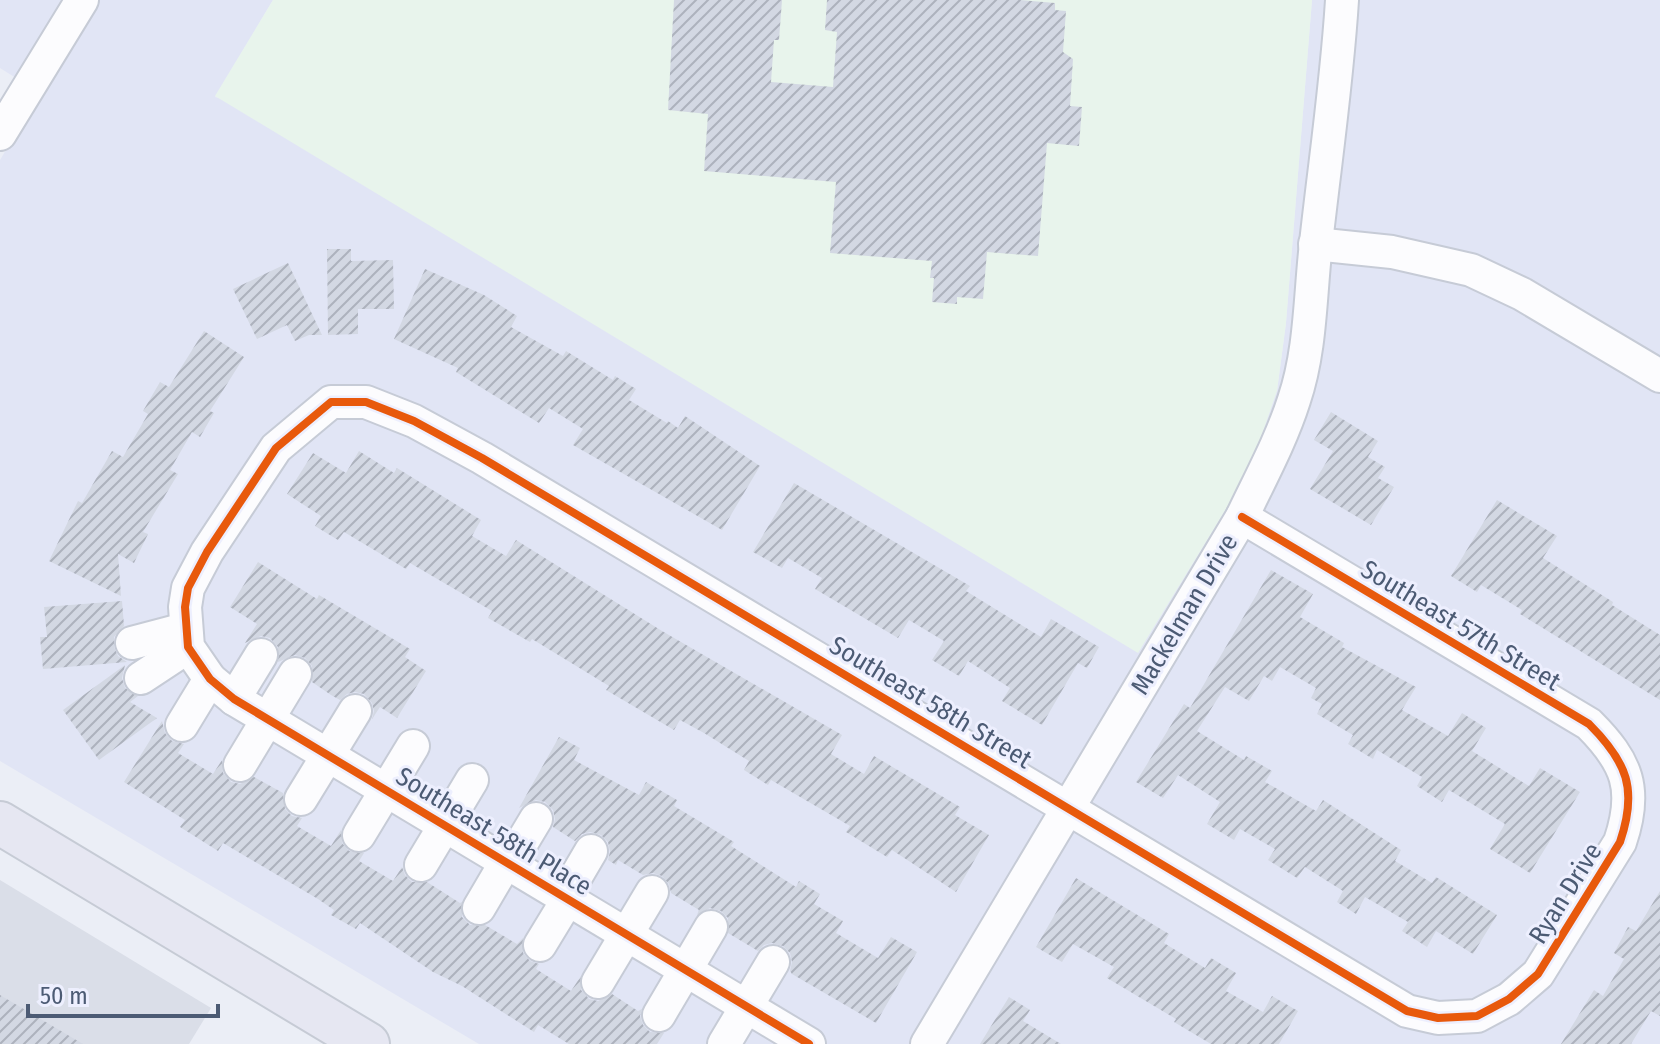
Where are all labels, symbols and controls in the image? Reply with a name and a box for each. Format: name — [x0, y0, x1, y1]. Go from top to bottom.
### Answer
street label: Mackelman Drive — [1124, 528, 1244, 700]
street label: Southeast 57th Street — [1355, 554, 1567, 698]
street label: Southeast 58th Street — [824, 630, 1038, 775]
street label: Southeast 58th Place — [390, 761, 597, 902]
street label: Ryan Drive — [1522, 837, 1609, 949]
scale bar — [28, 968, 218, 1018]
text: 50 m — [40, 982, 88, 1010]

